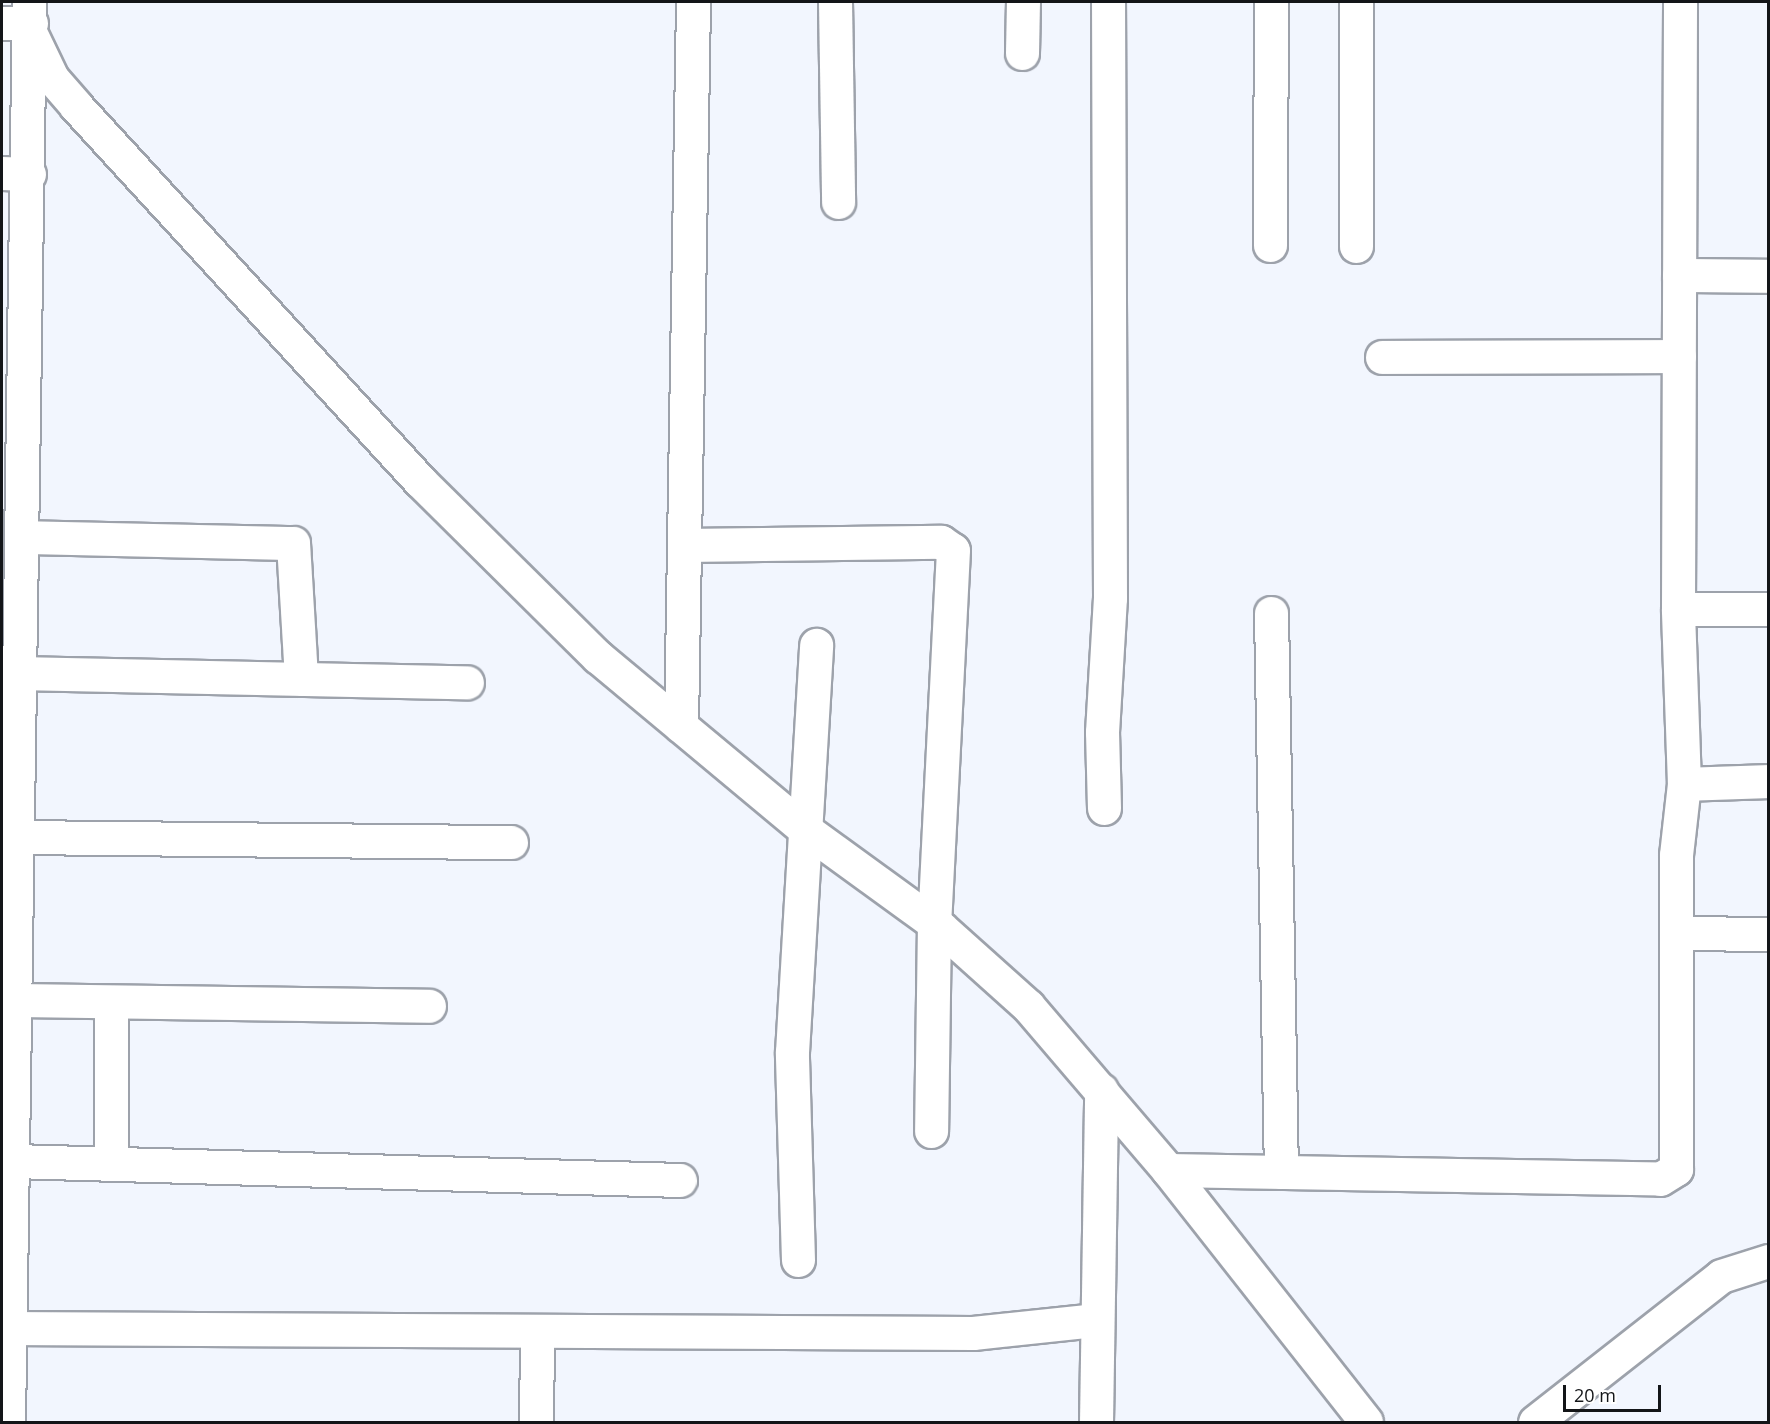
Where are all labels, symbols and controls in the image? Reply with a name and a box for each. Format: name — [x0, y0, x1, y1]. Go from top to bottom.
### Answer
scale bar — [1566, 1373, 1664, 1411]
text: 20 m — [1574, 1383, 1616, 1407]

